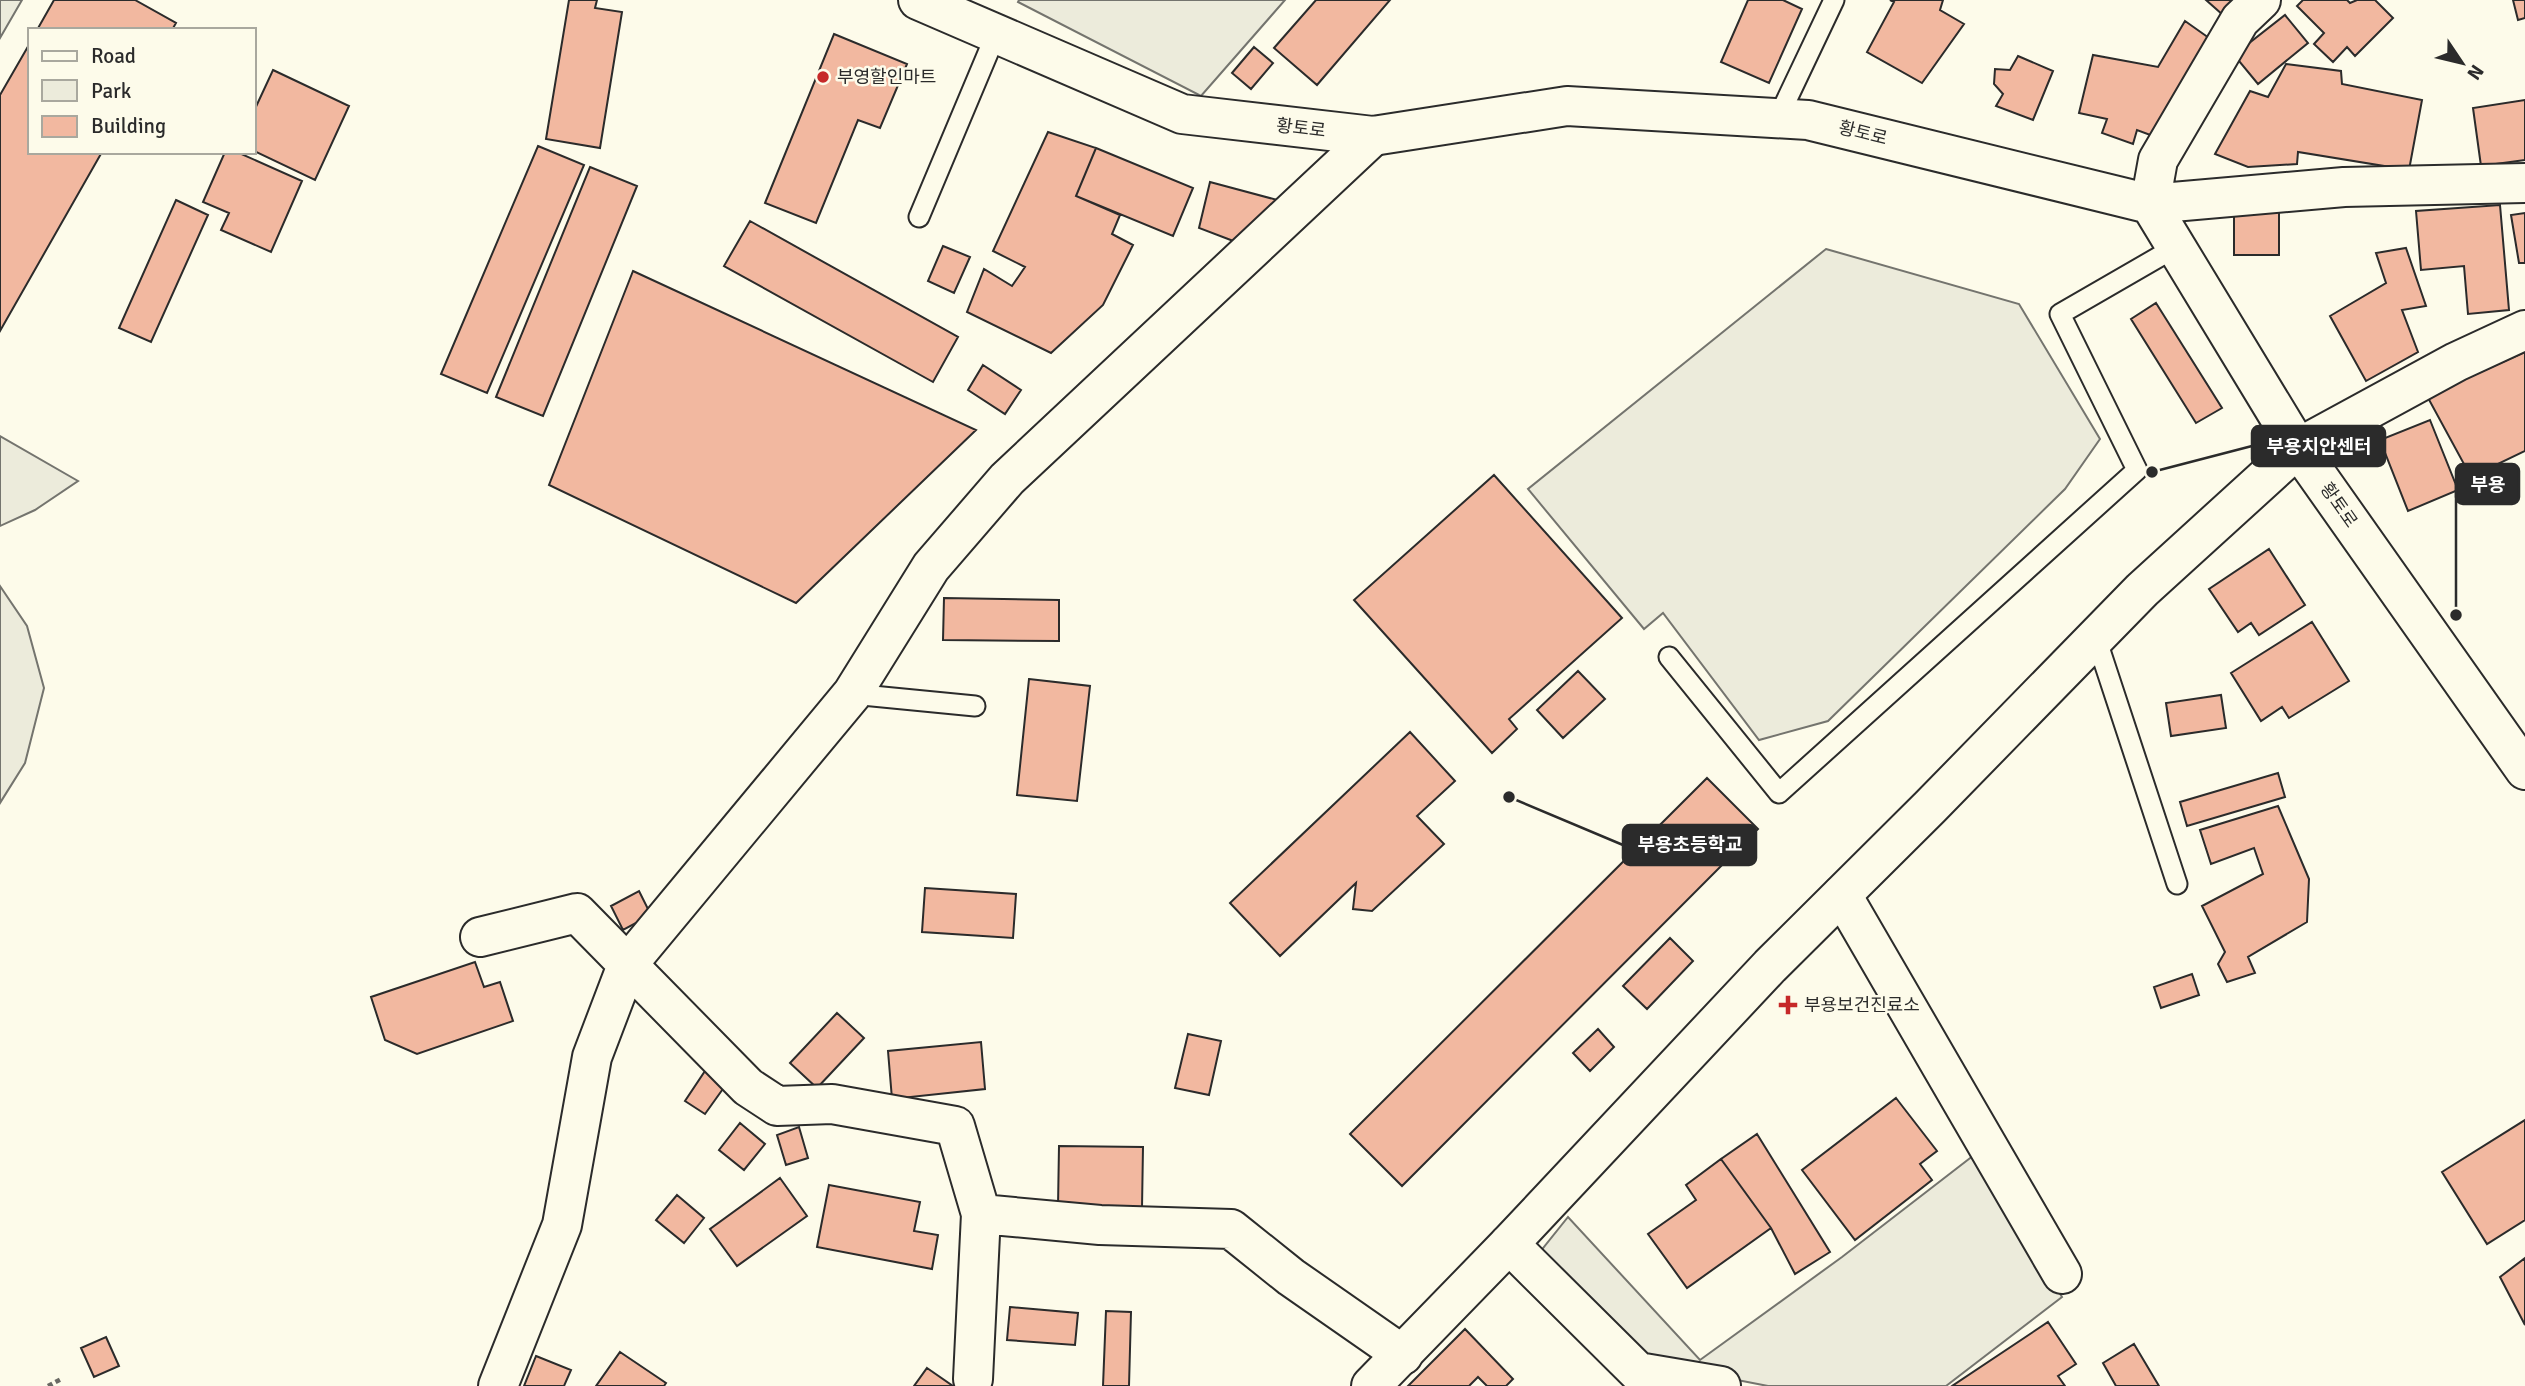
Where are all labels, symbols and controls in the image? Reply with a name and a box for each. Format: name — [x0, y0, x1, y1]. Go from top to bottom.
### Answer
legend — [28, 28, 256, 154]
north arrow — [2427, 28, 2497, 98]
text: Road — [91, 43, 136, 69]
text: N — [2461, 60, 2489, 84]
place label: 부영할인마트 — [837, 66, 936, 88]
marker: 부영할인마트 — [815, 69, 831, 85]
text: Park — [91, 78, 132, 104]
text: Building — [91, 113, 166, 139]
street label: 황토로 — [1275, 114, 1327, 142]
street label: 황토로 — [1836, 116, 1890, 150]
callout: 부용치안센터 — [2252, 426, 2385, 466]
text: 부용치안센터 — [2267, 435, 2371, 459]
callout: 부용 — [2456, 464, 2519, 504]
text: 부용 — [2471, 473, 2505, 497]
street label: 황토로 — [2316, 478, 2362, 532]
callout: 부용초등학교 — [1623, 825, 1756, 865]
text: 부용초등학교 — [1638, 833, 1742, 857]
place label: 부용보건진료소 — [1804, 994, 1920, 1016]
marker: 부용보건진료소 — [1778, 995, 1798, 1015]

